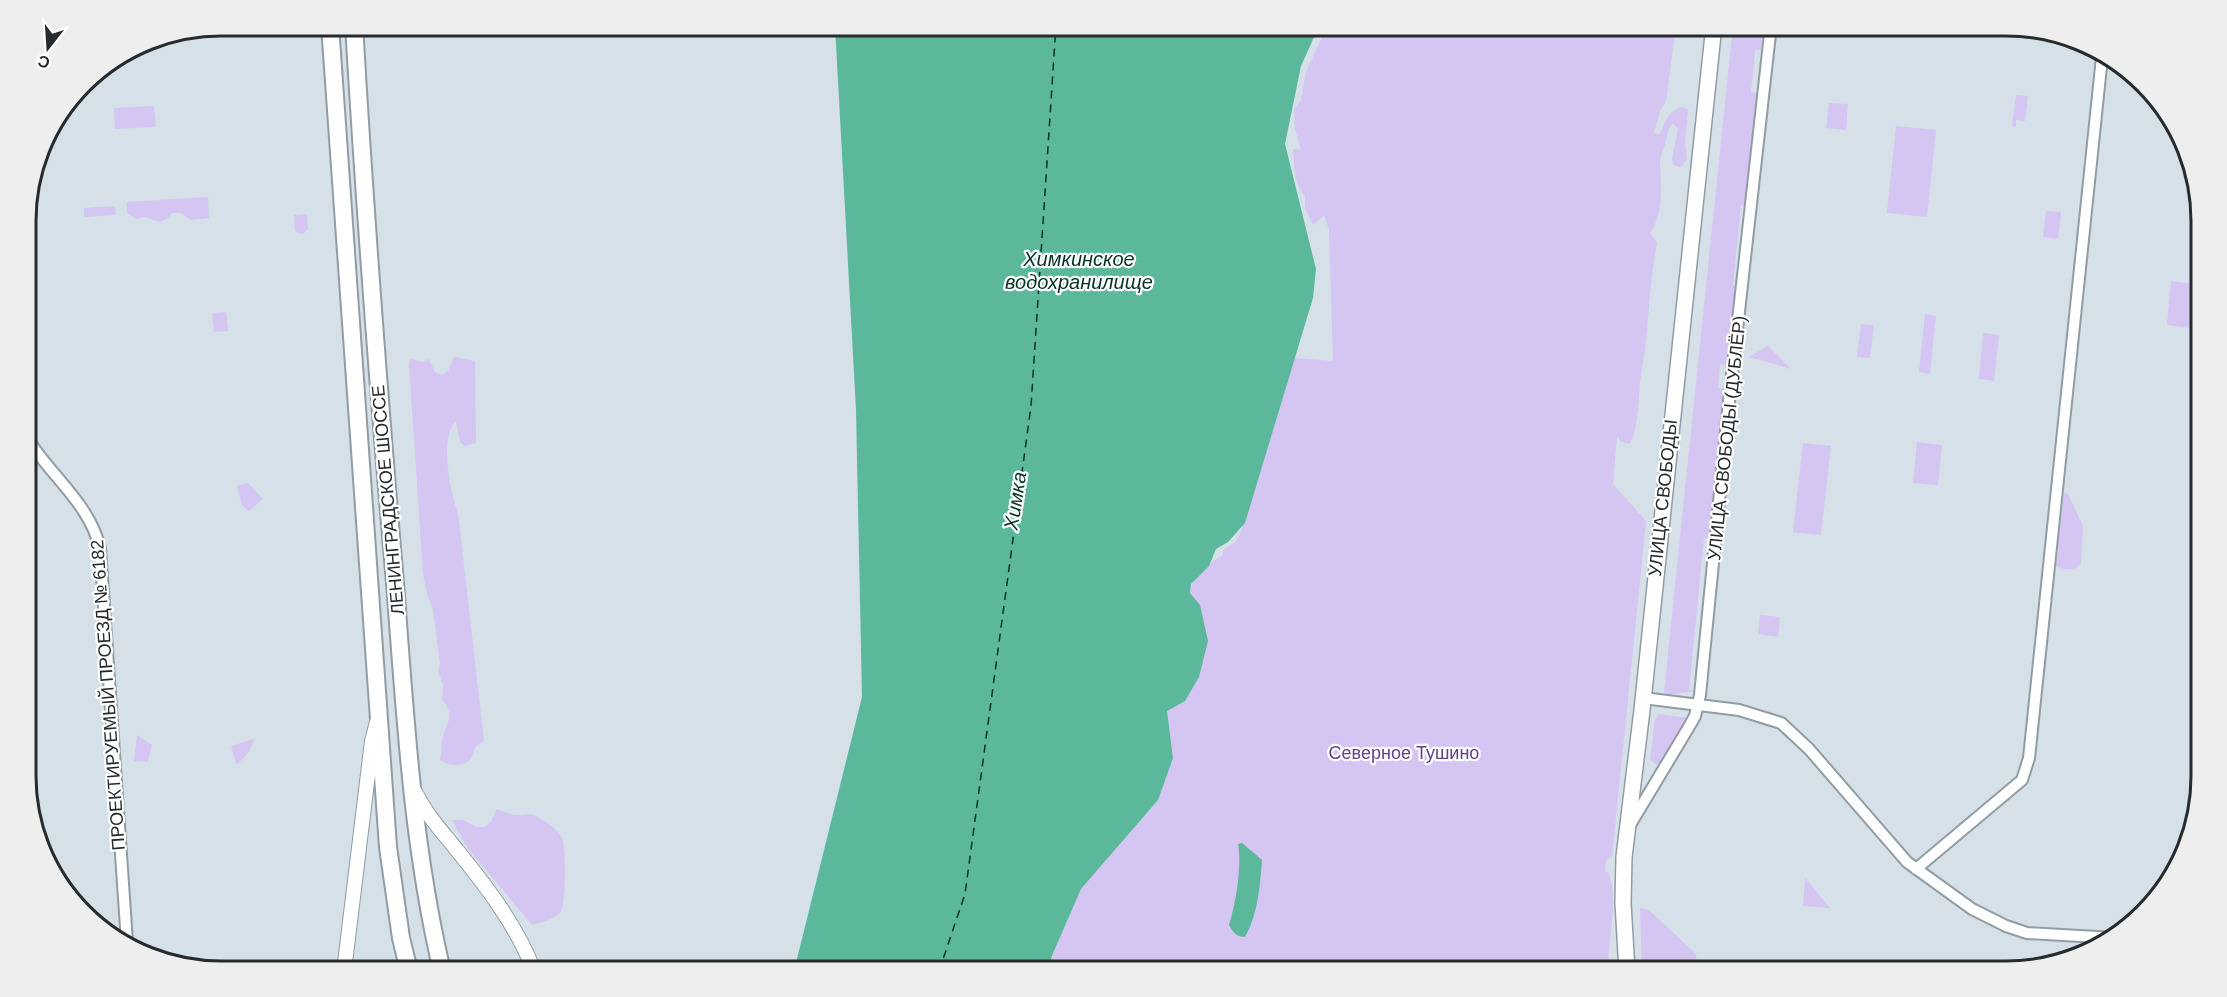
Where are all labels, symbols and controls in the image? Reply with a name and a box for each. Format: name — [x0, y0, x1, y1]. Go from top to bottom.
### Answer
north arrow — [18, 18, 78, 78]
text: С — [35, 52, 52, 72]
water label: Химкинское водохранилище — [1005, 248, 1153, 293]
street label: УЛИЦА СВОБОДЫ (ДУБЛЁР) — [1704, 315, 1750, 561]
street label: ЛЕНИНГРАДСКОЕ ШОССЕ — [368, 384, 408, 616]
street label: УЛИЦА СВОБОДЫ — [1645, 419, 1681, 577]
water label: Химка — [999, 470, 1030, 533]
street label: ПРОЕКТИРУЕМЫЙ ПРОЕЗД № 6182 — [86, 539, 129, 851]
park label: Северное Тушино — [1329, 743, 1479, 763]

